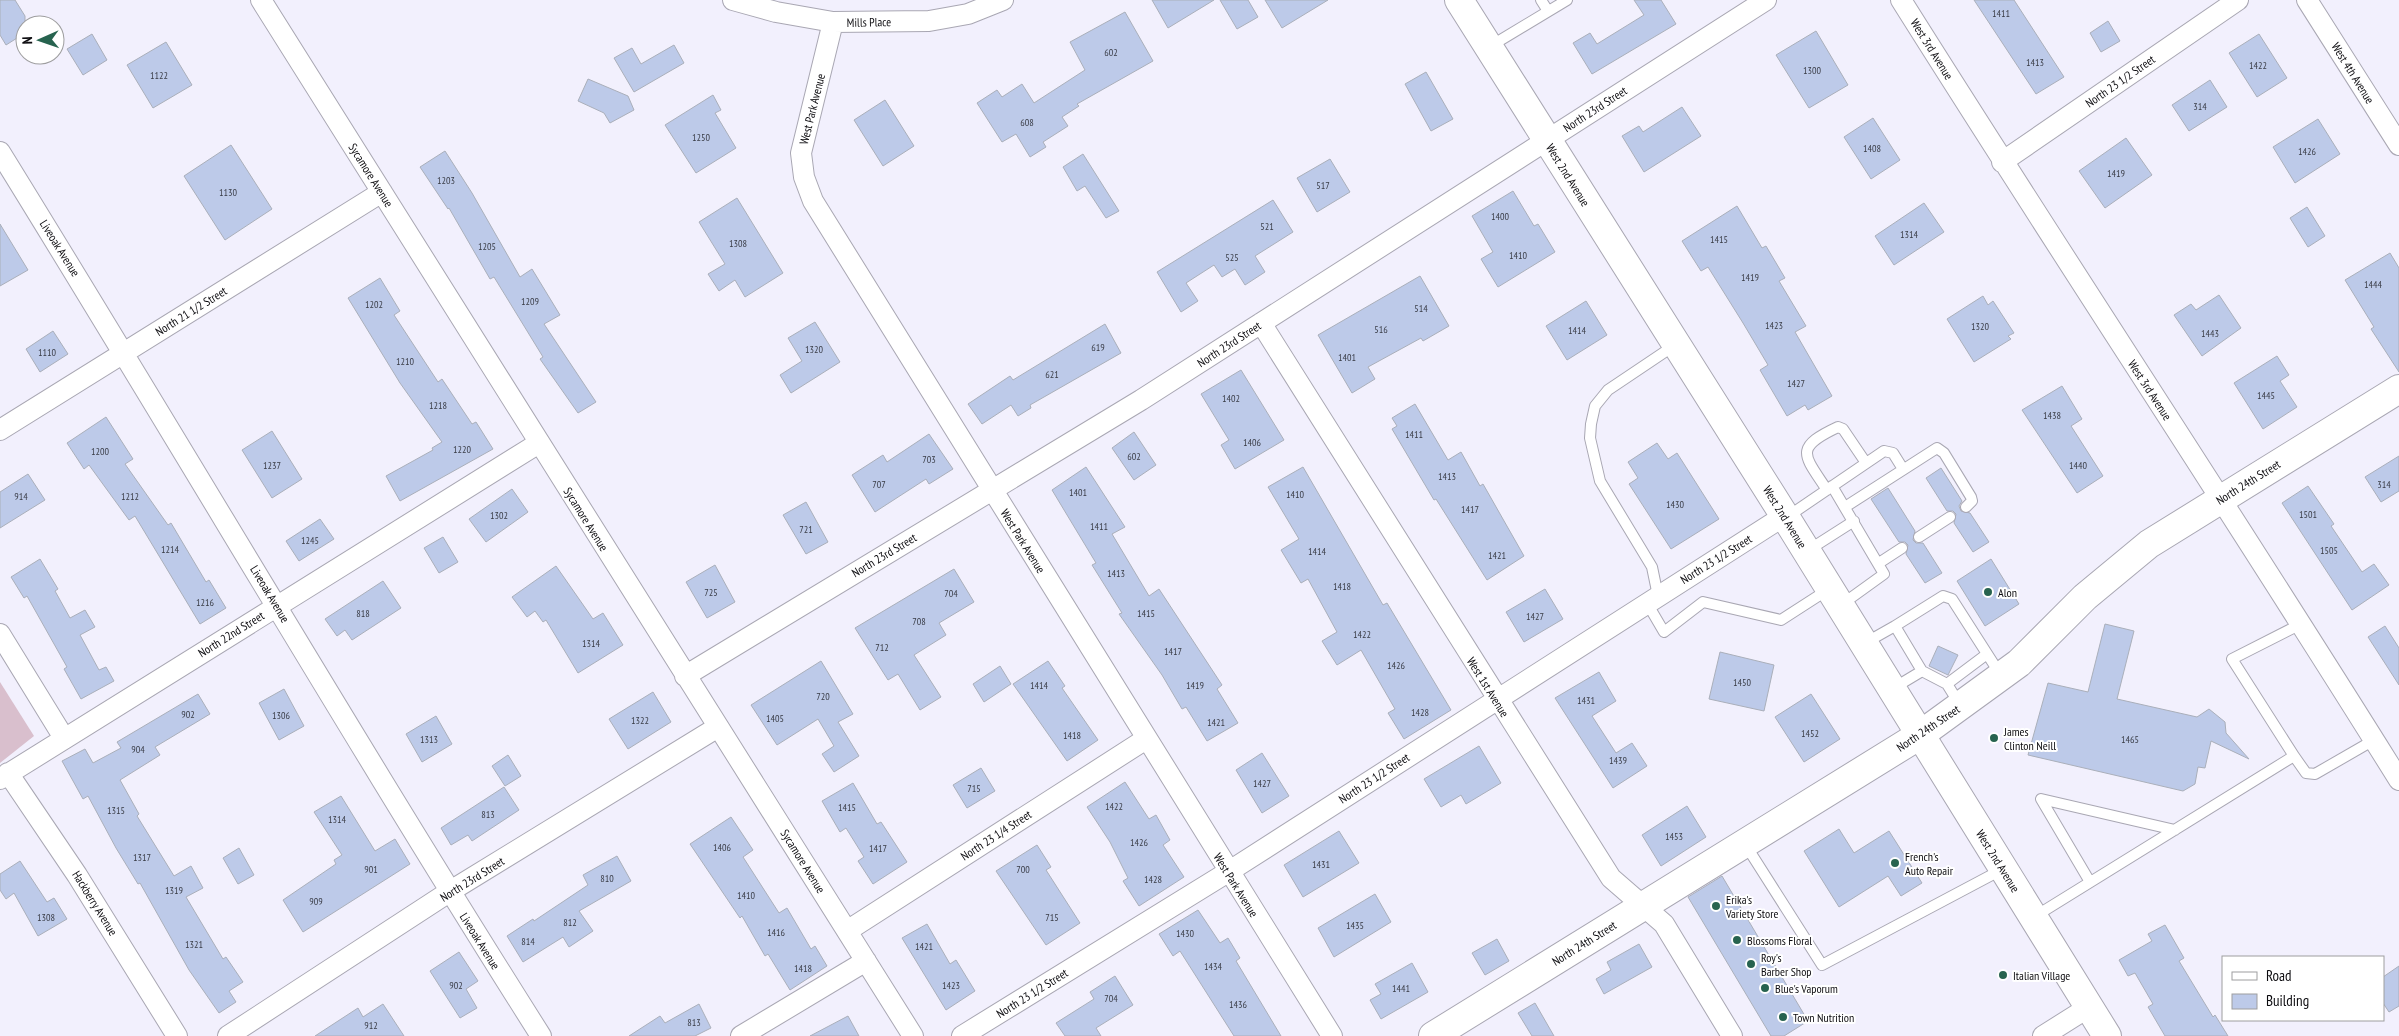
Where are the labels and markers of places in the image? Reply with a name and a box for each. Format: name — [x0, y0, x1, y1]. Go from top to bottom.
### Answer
place label: Alon — [1998, 585, 2017, 600]
marker: Alon — [1982, 586, 1994, 598]
place label: James Clinton Neill — [2003, 724, 2056, 753]
marker: James Clinton Neill — [1988, 732, 2000, 744]
place label: French's Auto Repair — [1905, 849, 1954, 878]
marker: French's Auto Repair — [1889, 857, 1901, 869]
place label: Erika's Variety Store — [1725, 892, 1778, 921]
marker: Erika's Variety Store — [1710, 900, 1722, 912]
place label: Blossoms Floral — [1747, 933, 1812, 948]
marker: Blossoms Floral — [1731, 934, 1743, 946]
place label: Roy's Barber Shop — [1761, 950, 1812, 979]
marker: Roy's Barber Shop — [1745, 958, 1757, 970]
place label: Italian Village — [2013, 968, 2070, 983]
marker: Italian Village — [1997, 969, 2009, 981]
place label: Blue's Vaporum — [1775, 981, 1838, 996]
marker: Blue's Vaporum — [1759, 982, 1771, 994]
place label: Town Nutrition — [1793, 1010, 1854, 1025]
marker: Town Nutrition — [1777, 1011, 1789, 1023]

